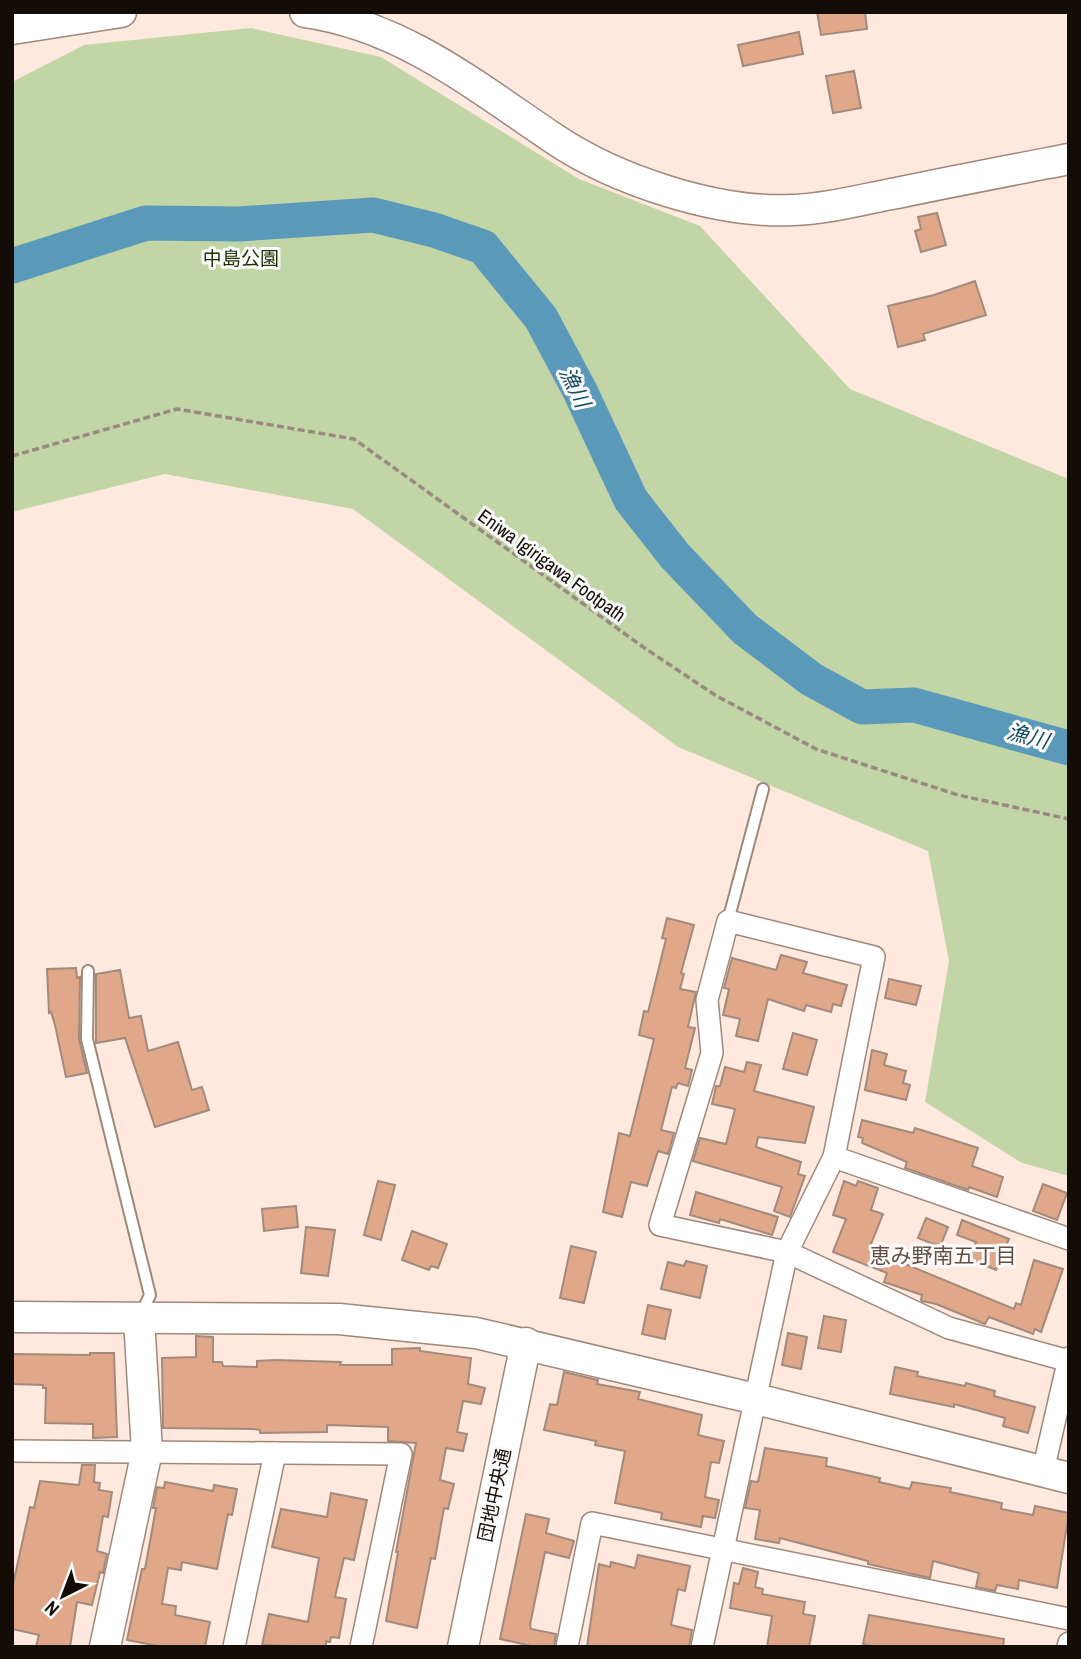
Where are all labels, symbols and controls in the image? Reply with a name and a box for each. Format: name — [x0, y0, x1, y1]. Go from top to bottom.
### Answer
park label: 中島公園 — [203, 245, 279, 271]
water label: 漁川 — [553, 362, 598, 414]
street label: Eniwa Igirigawa Footpath — [473, 503, 631, 627]
water label: 漁川 — [1004, 717, 1054, 756]
district label: 恵み野南五丁目 — [870, 1241, 1017, 1270]
street label: 団地中央通 — [471, 1446, 517, 1544]
north arrow — [28, 1561, 98, 1631]
text: N — [39, 1595, 65, 1622]

